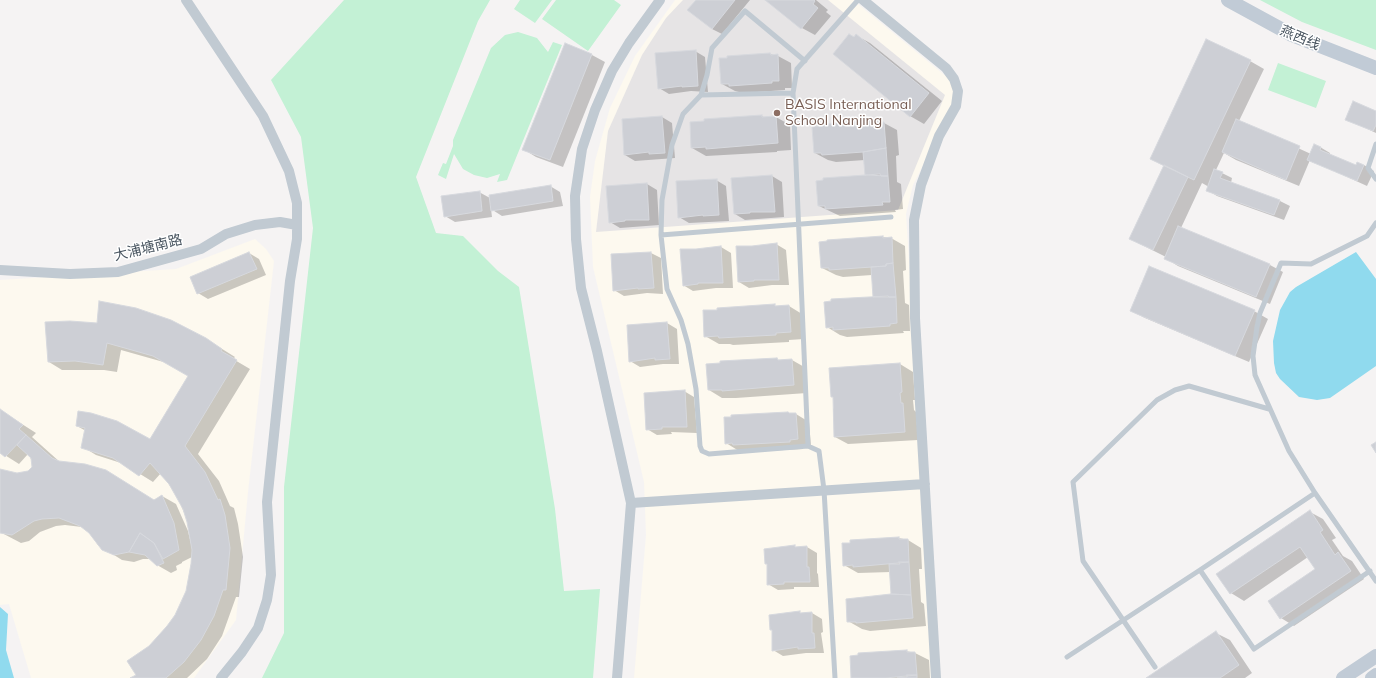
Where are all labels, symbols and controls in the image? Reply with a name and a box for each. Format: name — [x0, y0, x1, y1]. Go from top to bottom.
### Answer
street label: 燕西线 — [1277, 22, 1323, 54]
place label: BASIS International School Nanjing — [785, 97, 911, 130]
marker: BASIS International School Nanjing — [772, 108, 782, 118]
street label: 大浦塘南路 — [112, 231, 184, 265]

